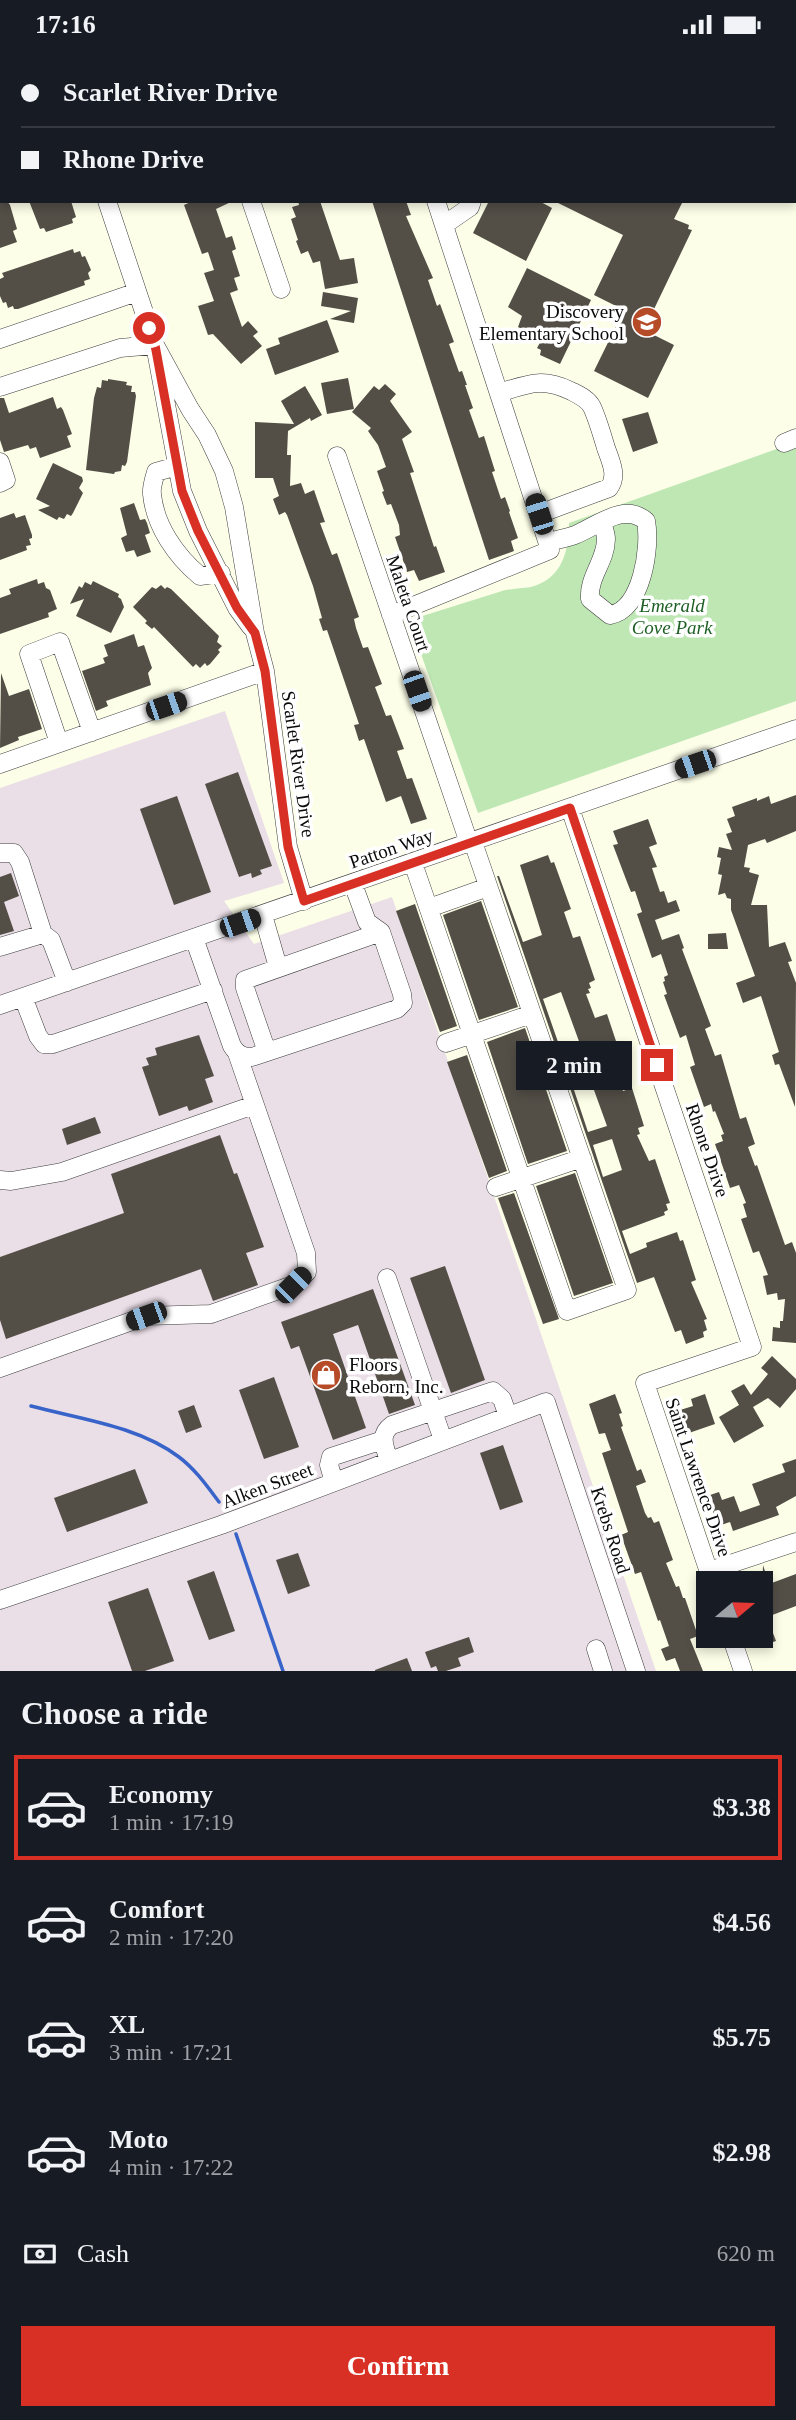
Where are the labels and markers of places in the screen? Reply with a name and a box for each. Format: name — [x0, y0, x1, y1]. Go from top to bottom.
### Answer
place label: Discovery Elementary School — [479, 301, 624, 344]
school or university icon: Discovery Elementary School — [630, 305, 664, 339]
place label: Floors Reborn, Inc. — [349, 1354, 443, 1397]
shop icon: Floors Reborn, Inc. — [309, 1358, 343, 1392]

